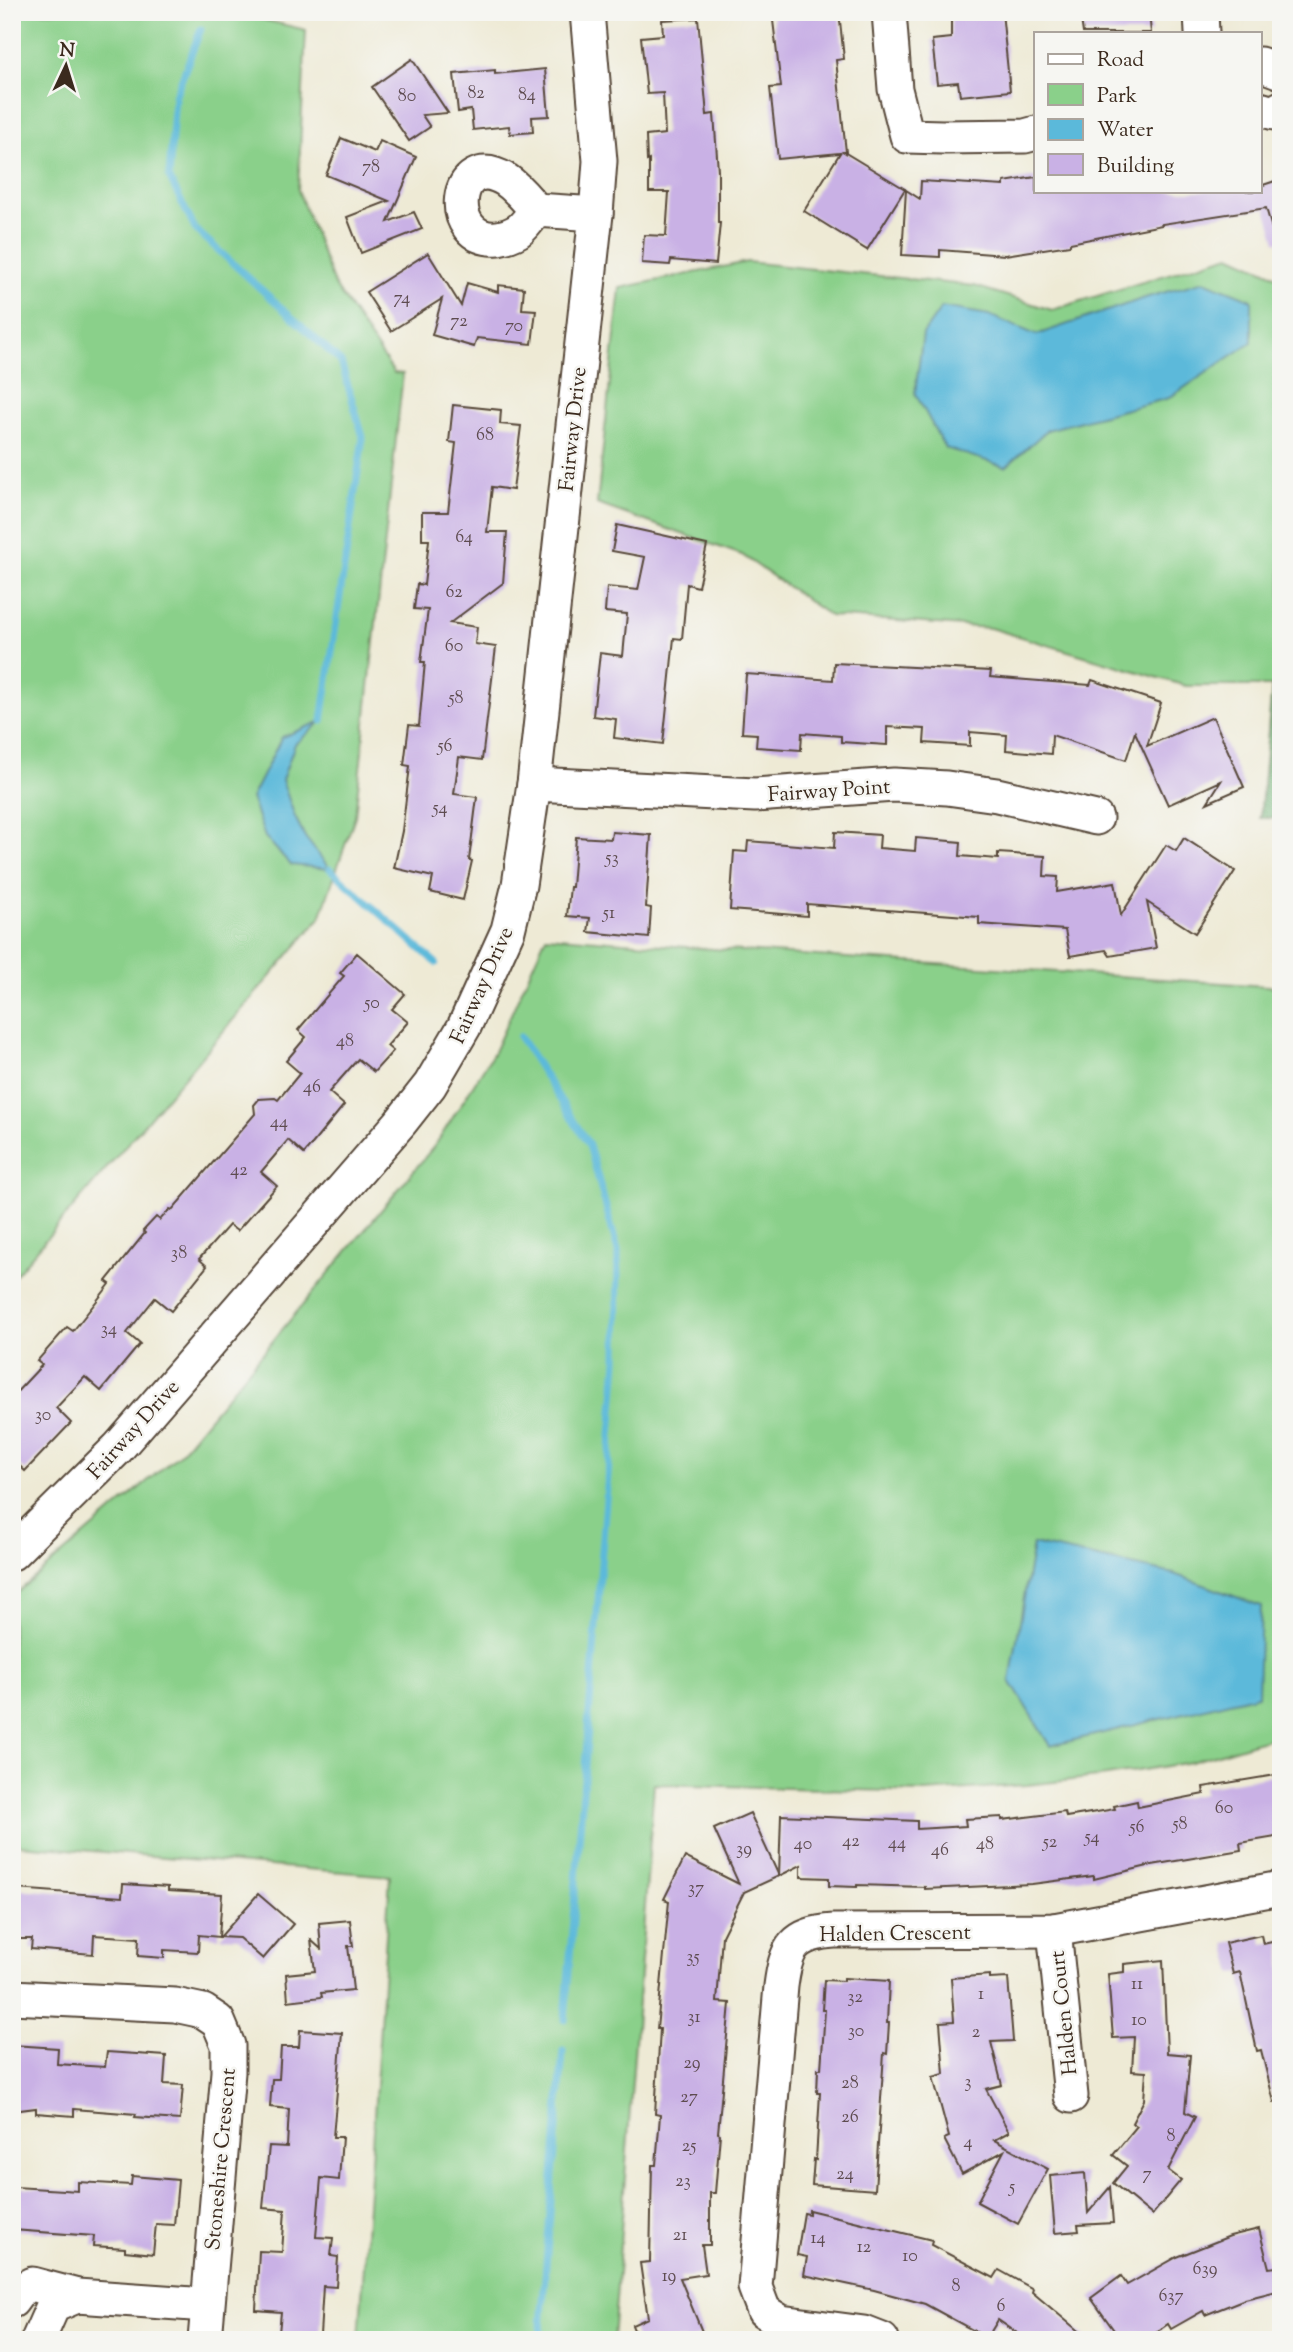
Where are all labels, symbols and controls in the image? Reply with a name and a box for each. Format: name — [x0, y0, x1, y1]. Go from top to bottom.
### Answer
north arrow — [32, 32, 102, 102]
legend — [1034, 32, 1262, 192]
text: N — [59, 38, 76, 66]
text: Road — [1097, 46, 1144, 76]
house number: 82 — [467, 81, 485, 107]
text: Park — [1097, 82, 1138, 112]
house number: 84 — [518, 83, 536, 109]
house number: 80 — [398, 84, 416, 110]
text: Water — [1097, 116, 1154, 146]
text: Building — [1097, 152, 1174, 182]
house number: 78 — [362, 155, 380, 181]
house number: 74 — [394, 286, 410, 312]
house number: 72 — [450, 309, 468, 335]
house number: 70 — [505, 314, 523, 340]
street label: Fairway Drive — [553, 365, 595, 493]
house number: 68 — [476, 423, 494, 449]
house number: 64 — [455, 525, 473, 551]
house number: 62 — [445, 580, 463, 606]
house number: 60 — [445, 634, 463, 660]
house number: 58 — [447, 686, 464, 712]
house number: 56 — [436, 734, 453, 760]
street label: Fairway Point — [767, 773, 891, 811]
house number: 54 — [431, 796, 448, 822]
house number: 53 — [604, 846, 619, 872]
house number: 51 — [602, 901, 615, 927]
street label: Fairway Drive — [444, 922, 522, 1049]
house number: 50 — [363, 991, 380, 1017]
house number: 48 — [336, 1029, 354, 1055]
house number: 46 — [303, 1075, 321, 1101]
house number: 44 — [270, 1110, 288, 1136]
house number: 42 — [230, 1158, 248, 1184]
house number: 38 — [171, 1241, 187, 1267]
house number: 34 — [101, 1317, 117, 1343]
street label: Fairway Drive — [81, 1374, 188, 1487]
house number: 30 — [35, 1403, 51, 1429]
house number: 60 — [1215, 1796, 1233, 1822]
house number: 58 — [1171, 1812, 1188, 1838]
house number: 56 — [1128, 1815, 1145, 1841]
house number: 54 — [1083, 1825, 1100, 1851]
house number: 42 — [842, 1829, 860, 1855]
house number: 52 — [1042, 1830, 1058, 1856]
house number: 44 — [888, 1831, 906, 1857]
house number: 40 — [794, 1832, 812, 1858]
house number: 48 — [976, 1832, 994, 1858]
house number: 39 — [736, 1837, 752, 1863]
house number: 46 — [931, 1838, 949, 1864]
house number: 37 — [688, 1876, 704, 1902]
street label: Halden Crescent — [819, 1919, 971, 1951]
house number: 35 — [686, 1945, 700, 1971]
street label: Halden Court — [1044, 1949, 1086, 2077]
house number: 11 — [1131, 1972, 1143, 1998]
house number: 1 — [978, 1982, 984, 2008]
house number: 32 — [847, 1985, 863, 2011]
house number: 31 — [687, 2005, 701, 2031]
house number: 10 — [1131, 2008, 1147, 2034]
house number: 30 — [848, 2019, 864, 2045]
house number: 2 — [972, 2020, 981, 2046]
house number: 29 — [683, 2051, 701, 2077]
street label: Stoneshire Crescent — [199, 2067, 245, 2252]
house number: 3 — [964, 2070, 972, 2096]
house number: 28 — [841, 2071, 859, 2097]
house number: 27 — [680, 2085, 698, 2111]
house number: 26 — [841, 2105, 859, 2131]
house number: 8 — [1167, 2124, 1176, 2150]
house number: 4 — [963, 2130, 973, 2156]
house number: 25 — [682, 2134, 696, 2160]
house number: 24 — [836, 2162, 854, 2188]
house number: 7 — [1142, 2162, 1152, 2188]
house number: 23 — [675, 2169, 691, 2195]
house number: 5 — [1008, 2175, 1015, 2201]
house number: 21 — [673, 2223, 687, 2249]
house number: 14 — [810, 2226, 826, 2252]
house number: 12 — [857, 2235, 872, 2261]
house number: 10 — [902, 2244, 918, 2270]
house number: 639 — [1193, 2257, 1218, 2283]
house number: 19 — [662, 2264, 677, 2290]
house number: 8 — [952, 2274, 961, 2300]
house number: 637 — [1158, 2284, 1184, 2310]
house number: 6 — [997, 2294, 1006, 2320]

